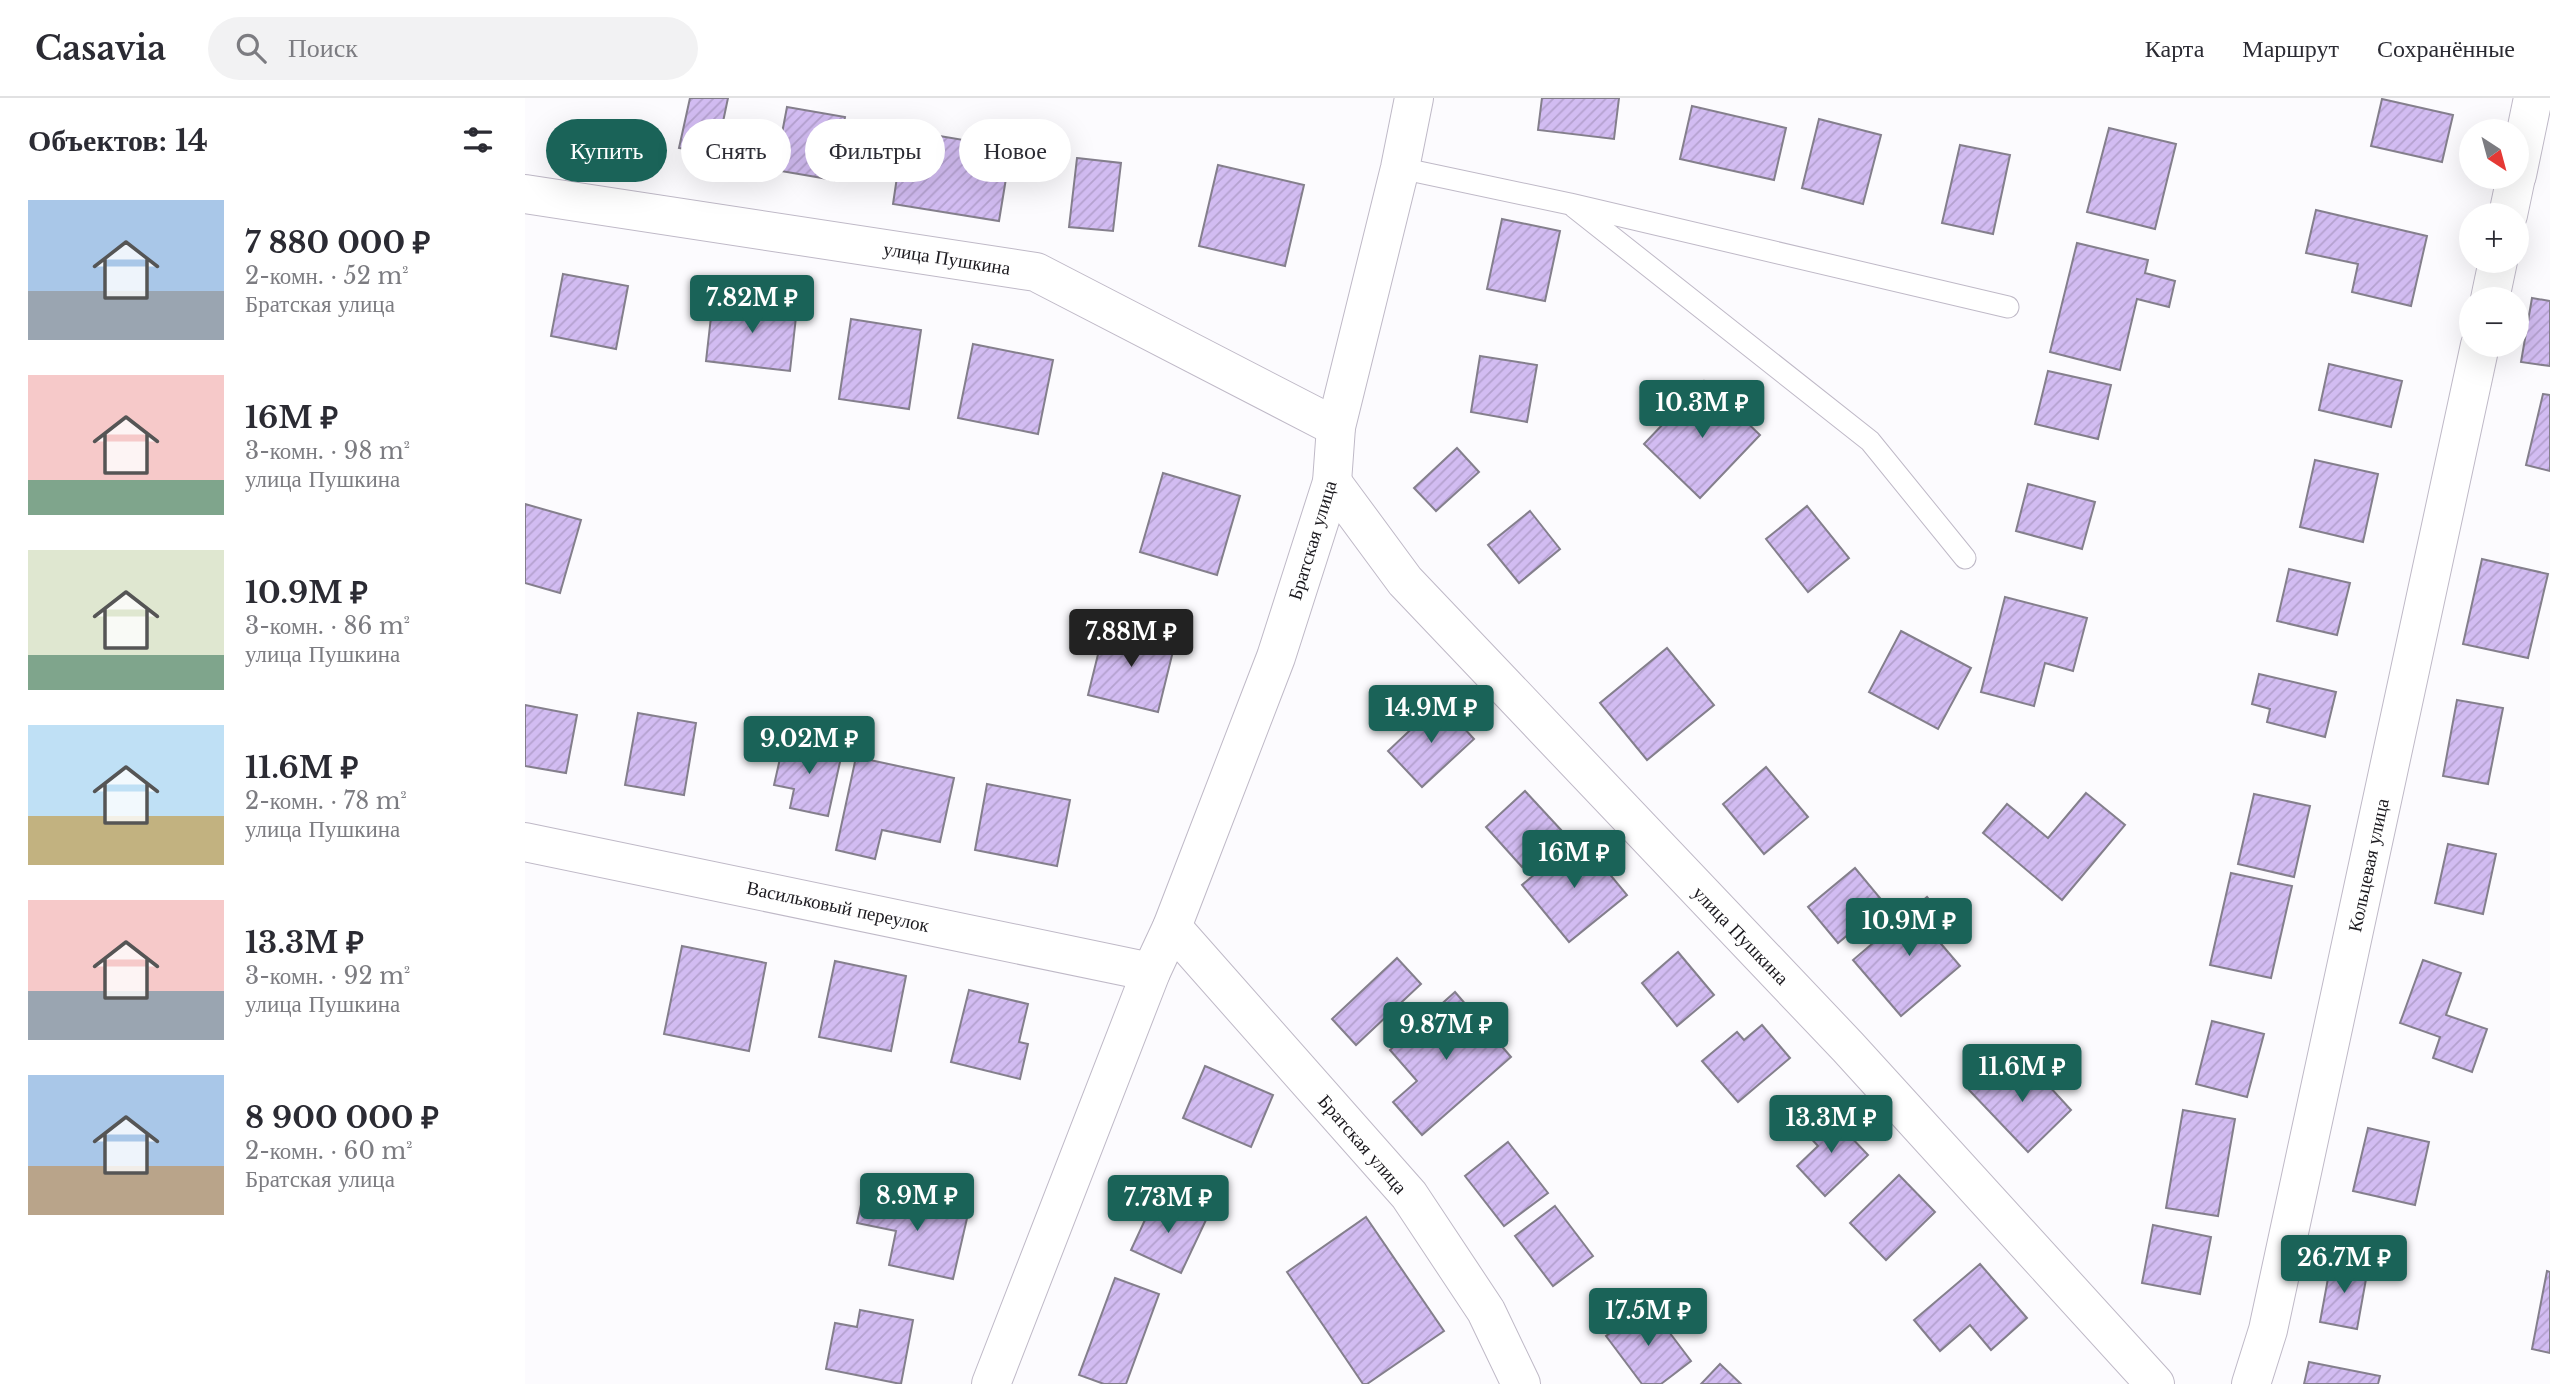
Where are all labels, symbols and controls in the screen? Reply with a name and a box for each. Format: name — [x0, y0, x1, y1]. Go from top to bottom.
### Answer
search box — [208, 17, 698, 80]
text: Casavia — [35, 28, 166, 69]
icon: search — [232, 29, 270, 67]
text: Поиск — [288, 32, 358, 64]
text: Карта — [2145, 34, 2204, 63]
text: Маршрут — [2242, 34, 2339, 63]
text: Сохранённые — [2377, 34, 2515, 63]
chip: Купить — [546, 119, 667, 182]
chip: Снять — [681, 119, 791, 182]
chip: Фильтры — [805, 119, 945, 182]
chip: Новое — [959, 119, 1071, 182]
north arrow — [2459, 119, 2529, 189]
map controls — [2459, 119, 2529, 357]
icon: filters — [459, 121, 497, 159]
text: Объектов: 14 — [28, 122, 208, 159]
button: + — [2459, 203, 2529, 273]
text: 7 880 000 ₽ — [245, 224, 431, 261]
icon: home — [84, 228, 168, 312]
street label: улица Пушкина — [882, 237, 1013, 280]
text: 2-комн. · 52 m² — [245, 262, 409, 290]
pin: 7.82M ₽ — [687, 275, 817, 335]
text: 7.82M ₽ — [706, 284, 798, 312]
button: − — [2459, 287, 2529, 357]
text: Братская улица — [245, 290, 395, 318]
pin: 10.3M ₽ — [1637, 380, 1767, 440]
text: 10.3M ₽ — [1655, 389, 1749, 417]
text: 16M ₽ — [245, 399, 338, 436]
icon: home — [84, 403, 168, 487]
text: 3-комн. · 98 m² — [245, 437, 410, 465]
text: улица Пушкина — [245, 465, 400, 493]
street label: Братская улица — [1283, 477, 1342, 603]
text: 10.9M ₽ — [245, 574, 368, 611]
icon: home — [84, 578, 168, 662]
pin: 7.88M ₽ — [1066, 610, 1196, 669]
text: 3-комн. · 86 m² — [245, 612, 410, 640]
text: 7.88M ₽ — [1085, 618, 1177, 646]
text: улица Пушкина — [245, 640, 400, 668]
pin: 14.9M ₽ — [1366, 686, 1496, 745]
text: 14.9M ₽ — [1385, 694, 1477, 722]
pin: 9.02M ₽ — [744, 716, 874, 776]
text: 9.02M ₽ — [760, 725, 858, 753]
text: 11.6M ₽ — [245, 749, 359, 786]
icon: home — [84, 753, 168, 837]
text: 2-комн. · 78 m² — [245, 787, 407, 815]
street label: Кольцевая улица — [2343, 796, 2394, 934]
text: улица Пушкина — [245, 815, 400, 843]
pin: 16M ₽ — [1525, 830, 1623, 890]
text: 16M ₽ — [1538, 839, 1610, 867]
street label: Васильковый переулок — [745, 876, 932, 937]
street label: улица Пушкина — [1688, 881, 1794, 990]
pin: 10.9M ₽ — [1844, 898, 1974, 958]
text: 10.9M ₽ — [1862, 907, 1956, 935]
text: 13.3M ₽ — [245, 924, 364, 961]
icon: home — [84, 928, 168, 1012]
text: 3-комн. · 92 m² — [245, 962, 410, 990]
text: улица Пушкина — [245, 990, 400, 1018]
pin: 9.87M ₽ — [1381, 1002, 1511, 1062]
text: 9.87M ₽ — [1399, 1011, 1493, 1039]
pin: 11.6M ₽ — [1957, 1044, 2087, 1104]
text: 11.6M ₽ — [1978, 1053, 2066, 1081]
street label: Братская улица — [1313, 1090, 1412, 1199]
pin: 13.3M ₽ — [1766, 1096, 1896, 1155]
text: 8 900 000 ₽ — [245, 1099, 439, 1136]
icon: home — [84, 1103, 168, 1187]
text: 13.3M ₽ — [1785, 1104, 1877, 1132]
text: 2-комн. · 60 m² — [245, 1137, 413, 1165]
text: Братская улица — [245, 1165, 395, 1193]
pin: 8.9M ₽ — [860, 1174, 974, 1233]
pin: 7.73M ₽ — [1103, 1176, 1233, 1235]
text: 8.9M ₽ — [876, 1182, 958, 1210]
text: 7.73M ₽ — [1124, 1184, 1212, 1212]
pin: 26.7M ₽ — [2279, 1236, 2409, 1295]
text: 26.7M ₽ — [2297, 1244, 2391, 1272]
pin: 17.5M ₽ — [1583, 1288, 1713, 1348]
text: 17.5M ₽ — [1605, 1297, 1691, 1325]

